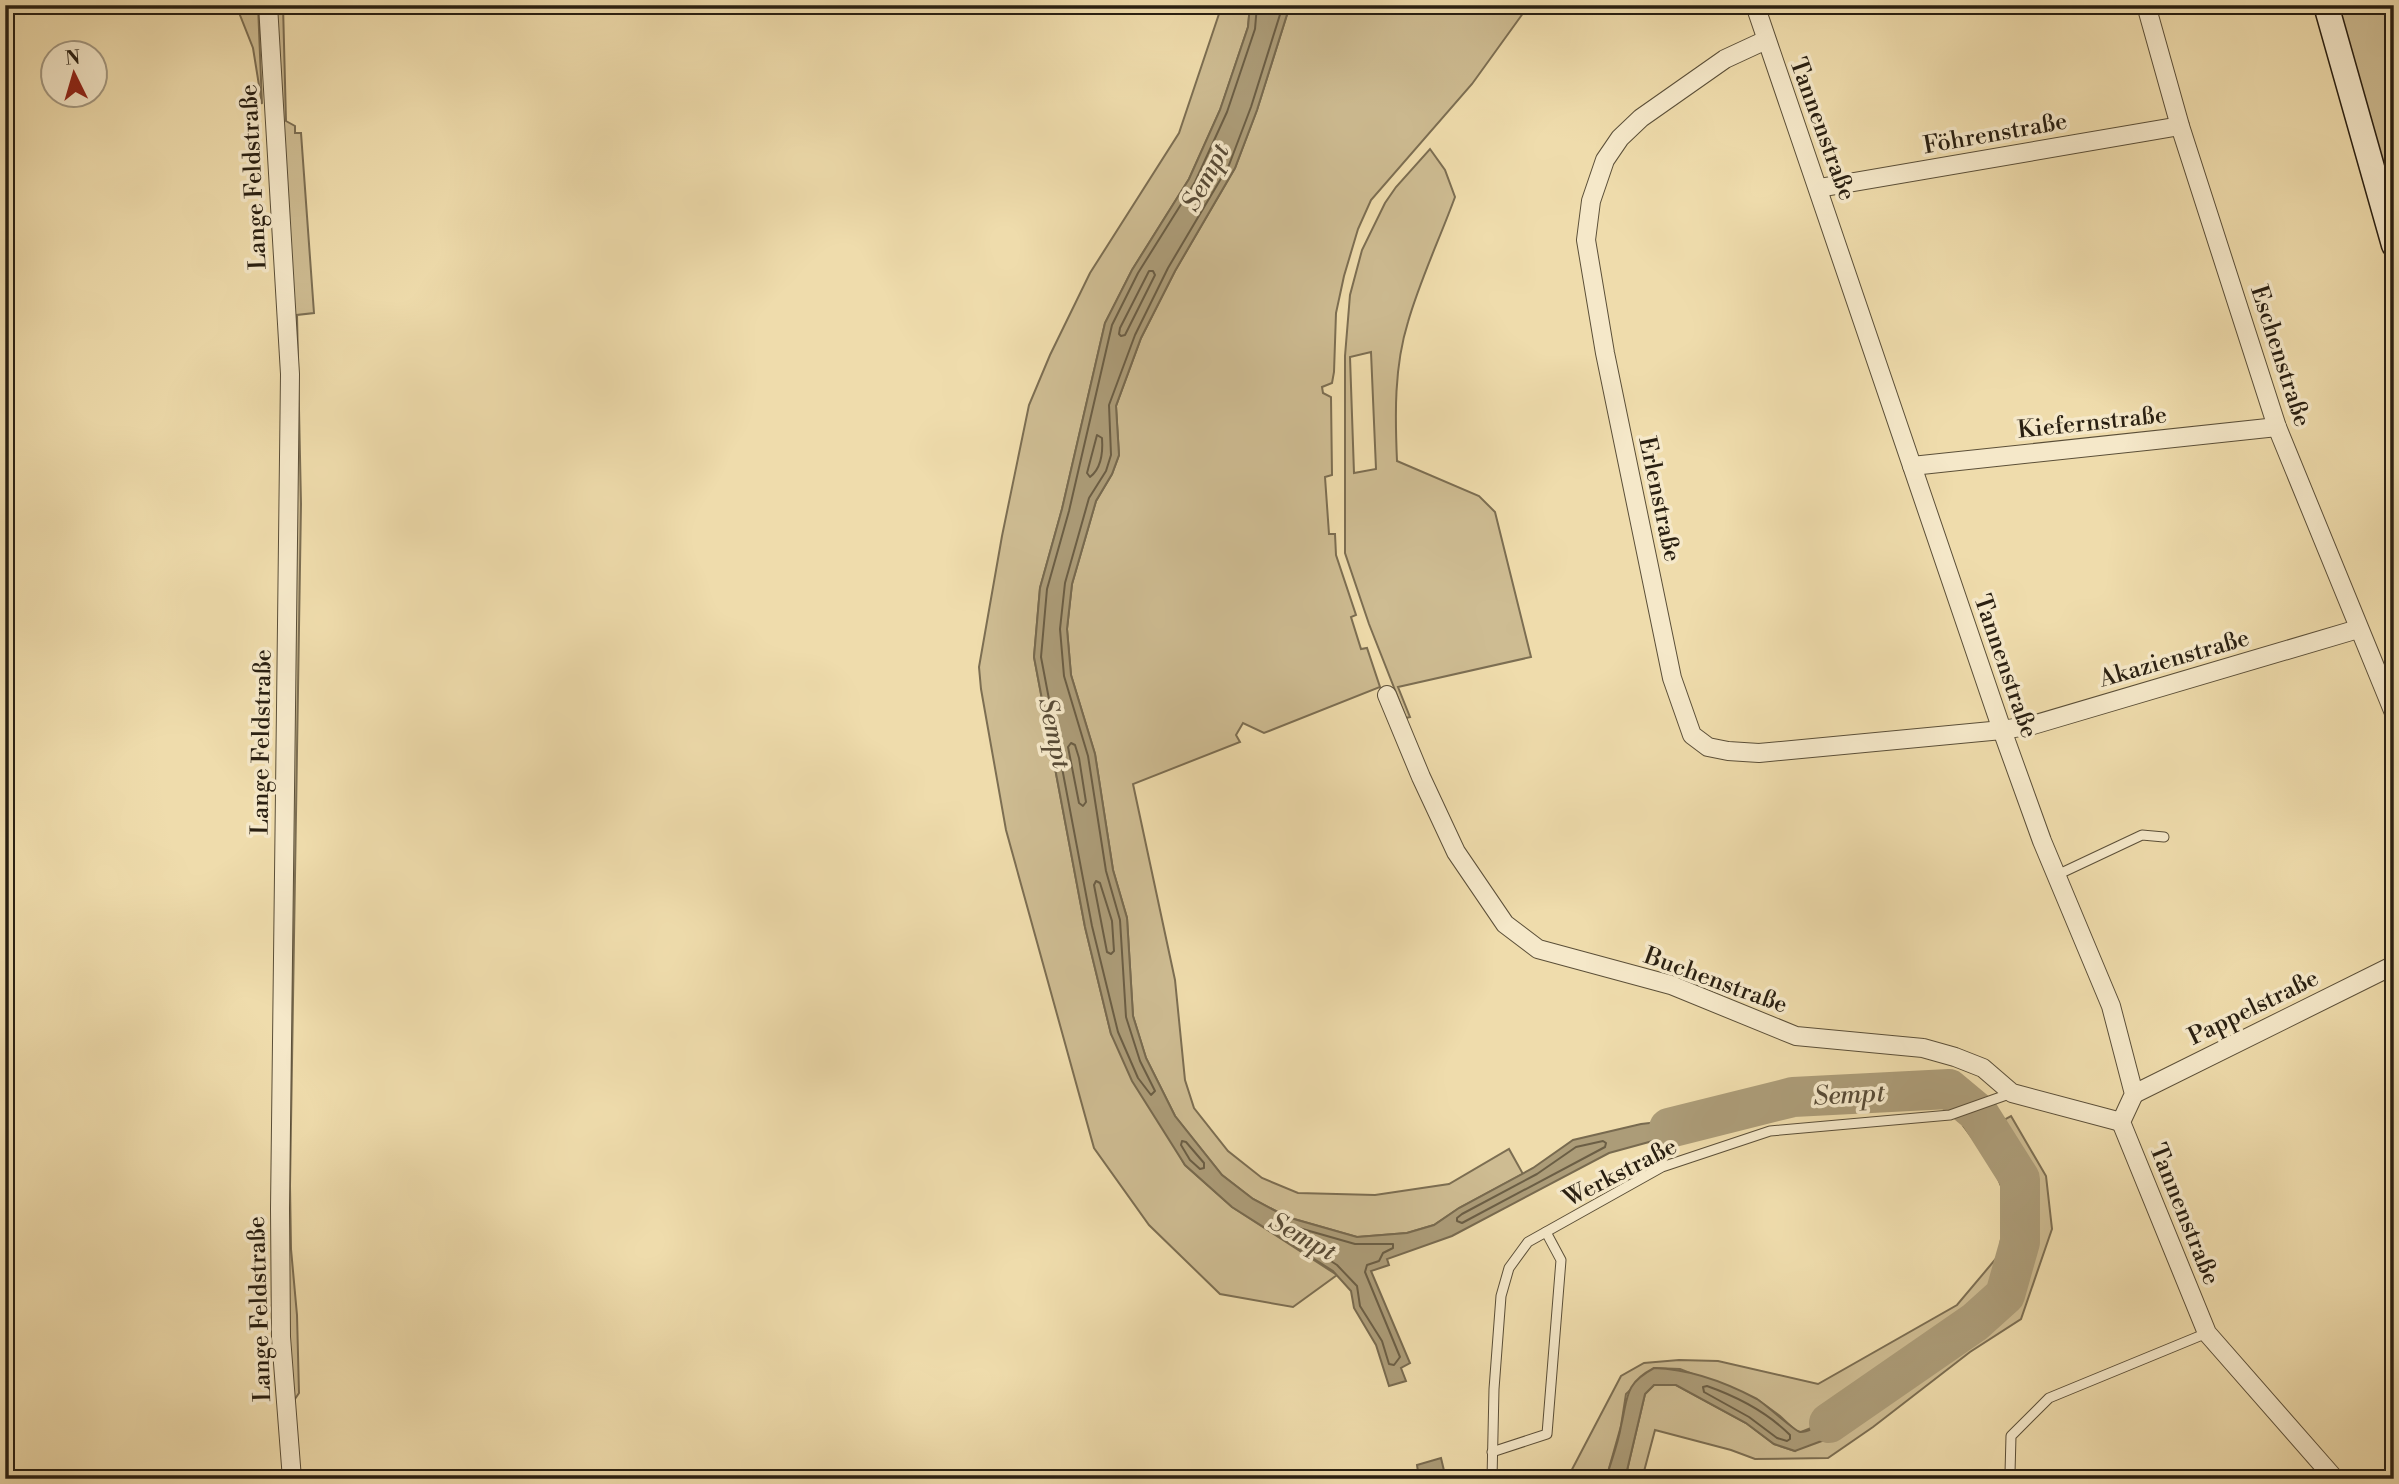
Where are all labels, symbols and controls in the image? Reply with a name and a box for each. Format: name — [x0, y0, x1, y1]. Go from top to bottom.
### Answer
north arrow — [38, 38, 108, 108]
text: N — [64, 45, 81, 71]
street label: Tannenstraße — [1782, 54, 1862, 205]
street label: Lange Feldstraße — [234, 83, 274, 270]
street label: Föhrenstraße — [1921, 107, 2070, 161]
water label: Sempt — [1175, 138, 1237, 217]
street label: Eschenstraße — [2243, 282, 2317, 431]
street label: Kiefernstraße — [2016, 400, 2168, 446]
street label: Erlenstraße — [1631, 434, 1687, 565]
street label: Tannenstraße — [1966, 591, 2044, 742]
street label: Akazienstraße — [2095, 623, 2253, 695]
street label: Lange Feldstraße — [245, 649, 279, 835]
water label: Sempt — [1031, 695, 1077, 772]
street label: Buchenstraße — [1639, 941, 1791, 1021]
street label: Pappelstraße — [2183, 963, 2324, 1052]
water label: Sempt — [1812, 1077, 1886, 1113]
street label: Werkstraße — [1558, 1132, 1682, 1215]
street label: Tannenstraße — [2142, 1139, 2226, 1289]
water label: Sempt — [1263, 1205, 1342, 1268]
street label: Lange Feldstraße — [242, 1216, 278, 1402]

